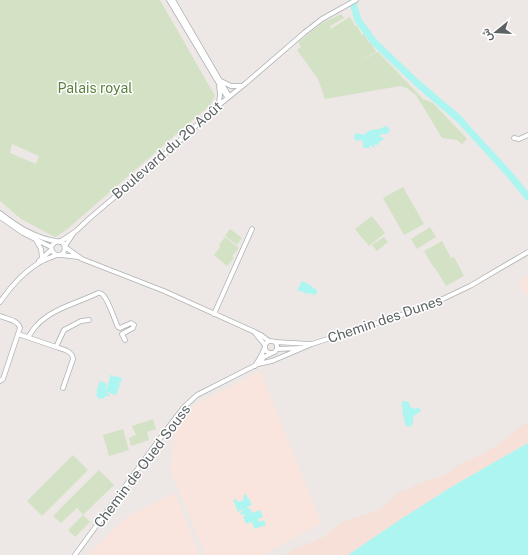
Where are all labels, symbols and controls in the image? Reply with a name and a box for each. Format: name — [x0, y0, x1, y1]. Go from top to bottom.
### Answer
north arrow — [476, 12, 516, 52]
text: ش — [479, 27, 495, 43]
park label: Palais royal — [58, 80, 132, 96]
street label: Boulevard du 20 Août — [109, 98, 225, 202]
street label: Chemin des Dunes — [326, 292, 444, 346]
street label: Chemin de Oued Souss — [91, 401, 193, 531]

